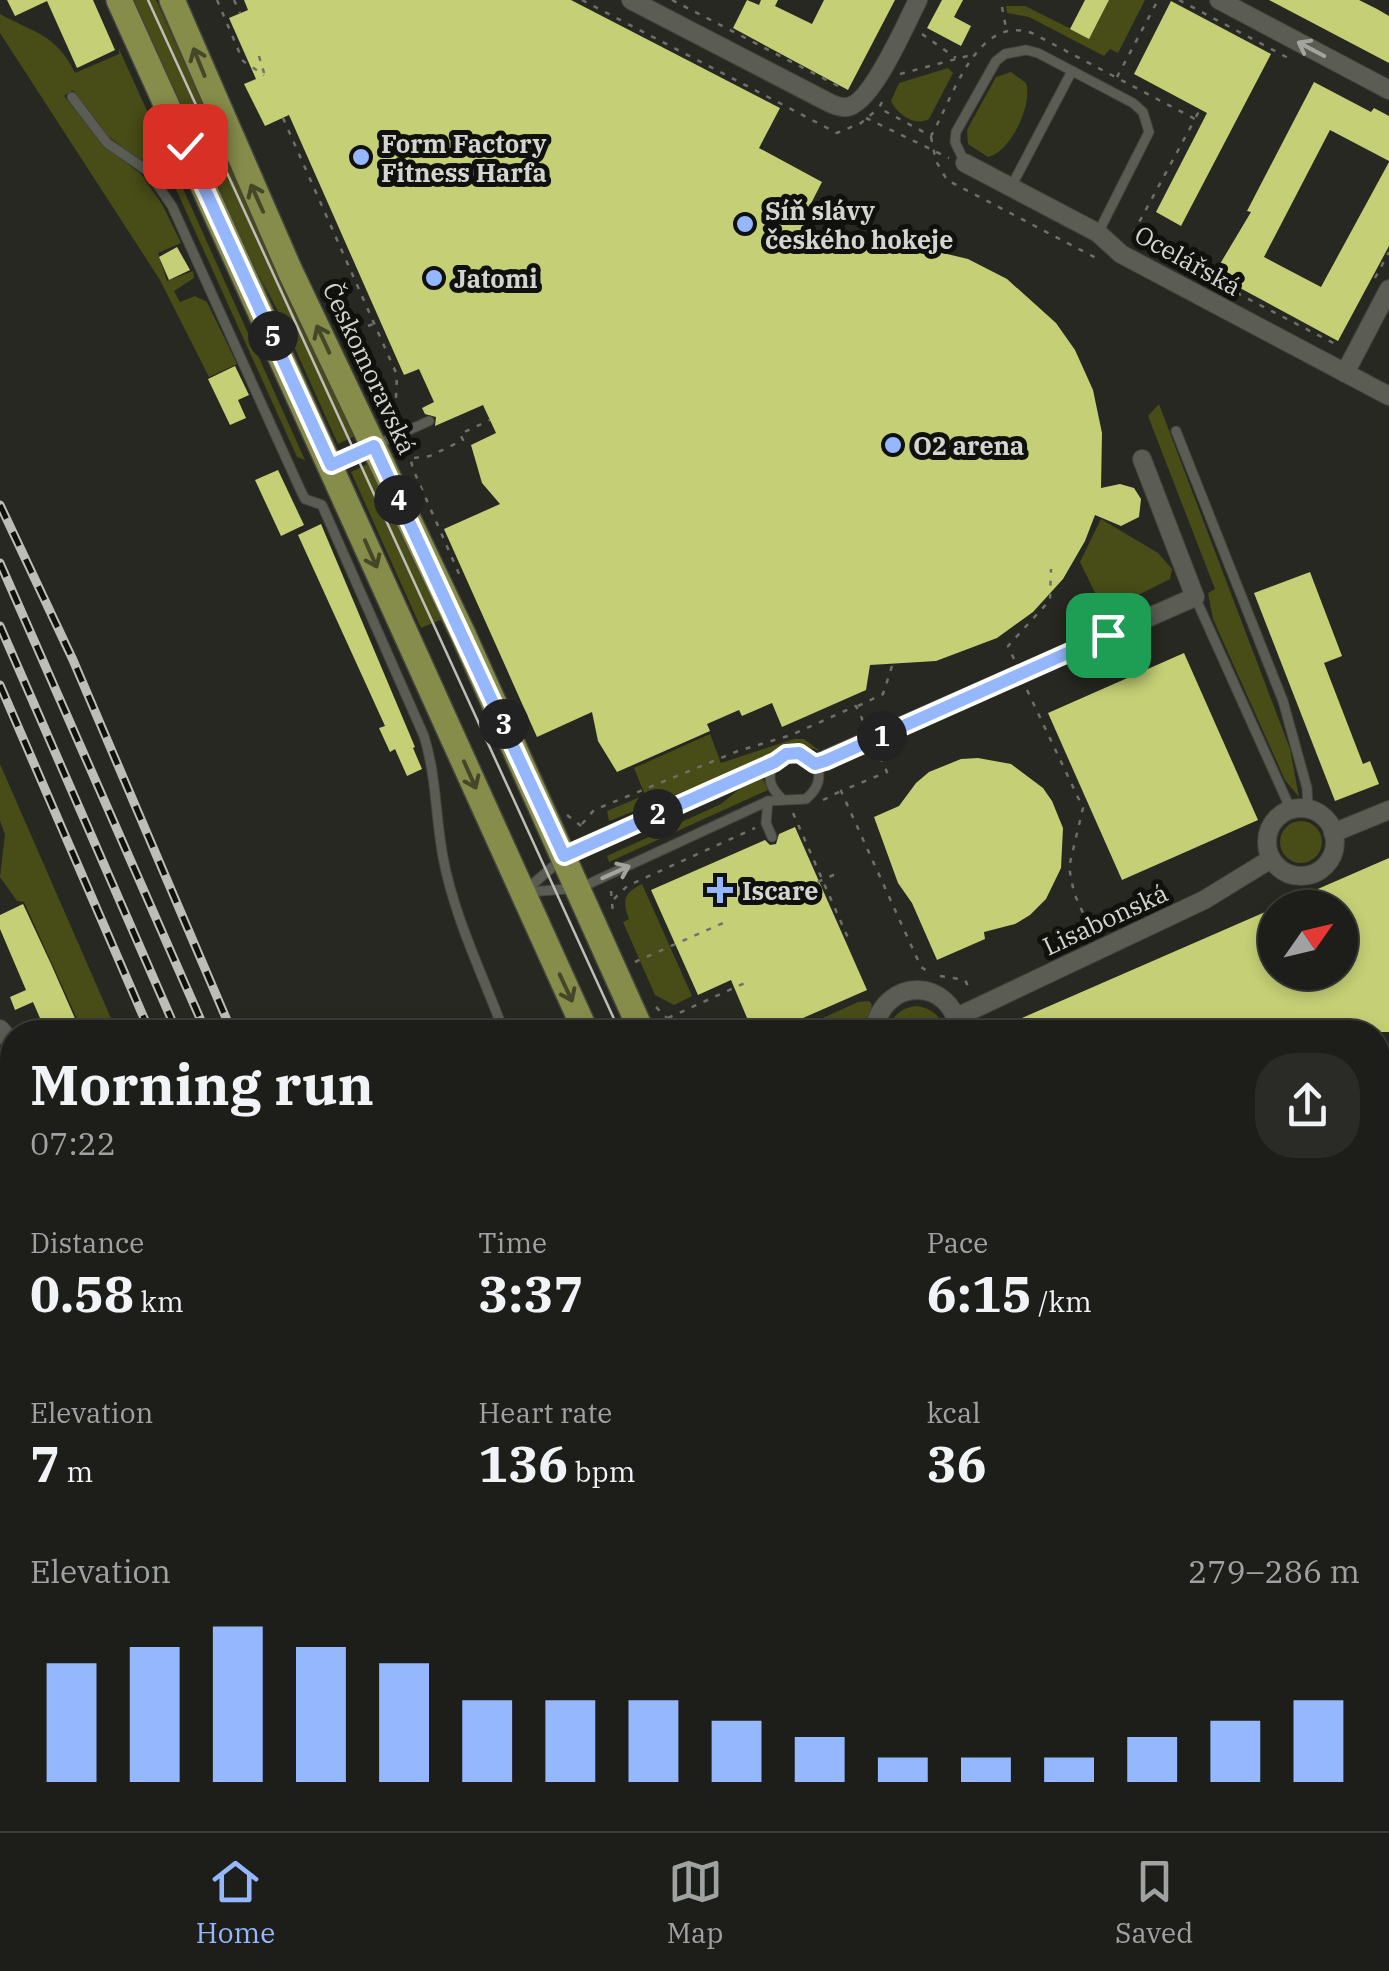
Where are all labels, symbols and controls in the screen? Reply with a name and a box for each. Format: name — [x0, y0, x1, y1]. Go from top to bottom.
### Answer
one-way arrow — [1296, 39, 1326, 58]
one-way arrow — [188, 47, 206, 78]
pin — [143, 104, 228, 189]
icon: check — [158, 119, 213, 174]
place label: Form Factory Fitness Harfa — [381, 127, 547, 189]
marker: Form Factory Fitness Harfa — [350, 146, 372, 168]
one-way arrow — [247, 184, 266, 214]
place label: Síň slávy českého hokeje — [765, 194, 953, 256]
marker: Síň slávy českého hokeje — [734, 213, 756, 235]
street label: Ocelářská — [1129, 217, 1247, 303]
place label: Jatomi — [454, 262, 538, 295]
marker: Jatomi — [423, 267, 445, 289]
street label: Českomoravská — [316, 277, 424, 459]
pin: 5 — [248, 311, 298, 361]
text: 5 — [265, 317, 281, 354]
one-way arrow — [312, 325, 331, 355]
place label: O2 arena — [913, 429, 1024, 462]
marker: O2 arena — [882, 434, 904, 456]
pin: 4 — [374, 475, 424, 525]
text: 4 — [391, 481, 407, 518]
one-way arrow — [362, 538, 381, 568]
pin — [1066, 593, 1151, 678]
icon: arrive — [1081, 608, 1136, 663]
pin: 3 — [479, 699, 529, 749]
text: 3 — [496, 705, 512, 742]
pin: 1 — [857, 711, 907, 761]
text: 1 — [874, 717, 890, 754]
one-way arrow — [462, 759, 480, 790]
pin: 2 — [633, 789, 683, 839]
text: 2 — [650, 795, 666, 832]
one-way arrow — [601, 862, 631, 880]
place label: Iscare — [742, 874, 818, 907]
street label: Lisabonská — [1037, 876, 1173, 962]
marker: Iscare — [707, 877, 733, 903]
north arrow — [1258, 890, 1358, 990]
map controls — [1258, 890, 1358, 990]
one-way arrow — [558, 973, 576, 1003]
text: Morning run — [30, 1049, 374, 1120]
button: share — [1255, 1053, 1360, 1158]
text: 07:22 — [30, 1122, 116, 1164]
text: Distance — [30, 1224, 144, 1261]
text: Time — [478, 1224, 547, 1261]
text: Pace — [927, 1224, 988, 1261]
text: 0.58 — [30, 1261, 134, 1326]
text: 3:37 — [478, 1261, 583, 1326]
text: 6:15 — [927, 1261, 1032, 1326]
text: km — [134, 1283, 184, 1320]
text: /km — [1032, 1283, 1092, 1320]
text: Elevation — [30, 1394, 153, 1431]
text: Heart rate — [478, 1394, 612, 1431]
text: kcal — [927, 1394, 981, 1431]
text: 7 — [30, 1431, 60, 1496]
text: 136 — [478, 1431, 568, 1496]
text: 36 — [927, 1431, 987, 1496]
text: m — [60, 1453, 93, 1490]
text: bpm — [568, 1453, 635, 1490]
text: Elevation — [30, 1550, 171, 1592]
text: 279–286 m — [1188, 1550, 1360, 1592]
tab: Home — [196, 1854, 275, 1951]
tab: Map — [667, 1854, 724, 1951]
tab: Saved — [1115, 1854, 1193, 1951]

